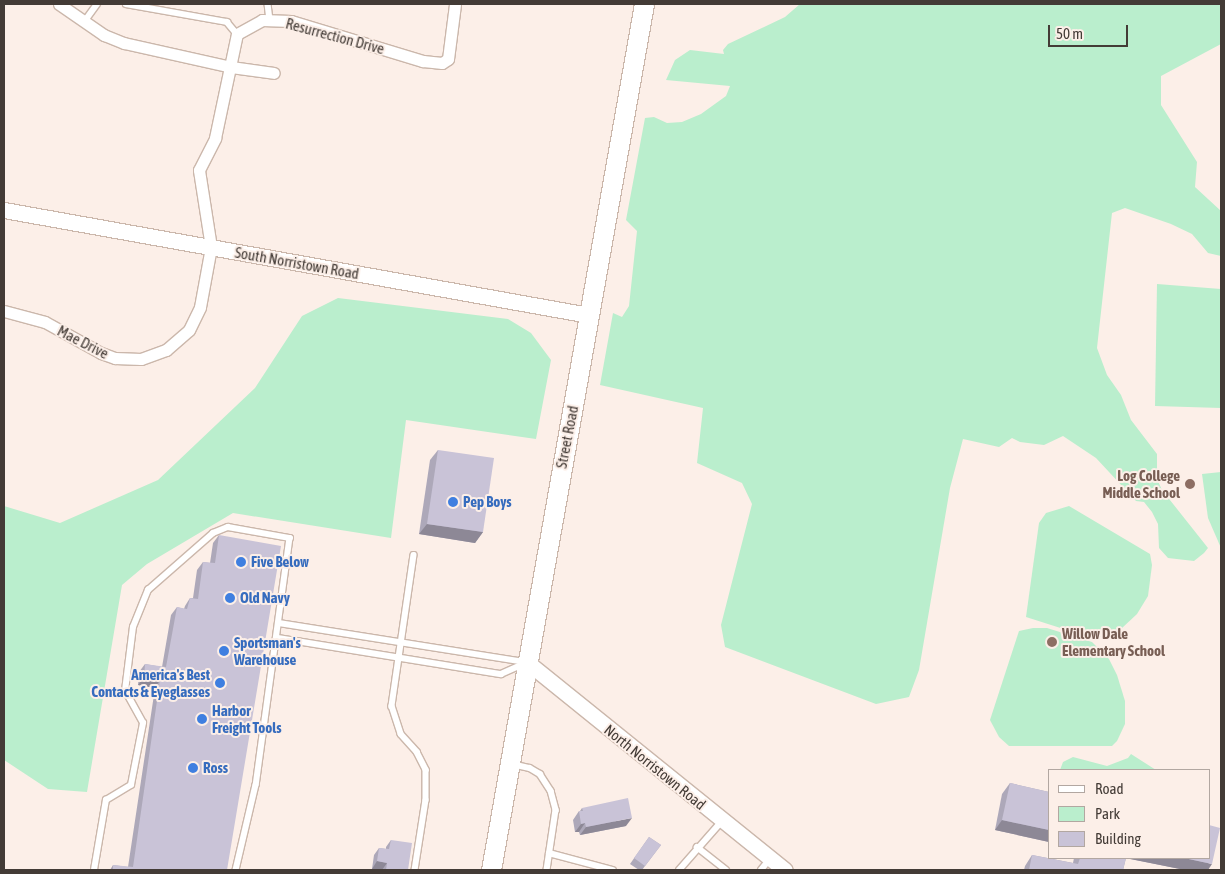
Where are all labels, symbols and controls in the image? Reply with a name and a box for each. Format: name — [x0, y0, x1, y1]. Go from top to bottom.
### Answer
street label: Resurrection Drive — [284, 14, 386, 58]
scale bar — [1050, 15, 1130, 47]
text: 50 m — [1056, 25, 1083, 42]
street label: South Norristown Road — [234, 243, 360, 283]
street label: Mae Drive — [54, 321, 112, 363]
street label: Street Road — [552, 404, 582, 470]
place label: Log College Middle School — [1102, 466, 1180, 501]
marker: Log College Middle School — [1184, 478, 1196, 490]
place label: Pep Boys — [463, 493, 512, 511]
marker: Pep Boys — [447, 496, 459, 508]
place label: Five Below — [251, 553, 309, 571]
marker: Five Below — [235, 556, 247, 568]
place label: Old Navy — [240, 589, 290, 607]
marker: Old Navy — [224, 592, 236, 604]
place label: Willow Dale Elementary School — [1062, 624, 1165, 659]
place label: Sportsman's Warehouse — [234, 633, 301, 668]
marker: Willow Dale Elementary School — [1046, 636, 1058, 648]
marker: Sportsman's Warehouse — [218, 645, 230, 657]
place label: America's Best Contacts & Eyeglasses — [91, 665, 210, 700]
marker: America's Best Contacts & Eyeglasses — [214, 677, 226, 689]
place label: Harbor Freight Tools — [212, 701, 282, 736]
marker: Harbor Freight Tools — [196, 713, 208, 725]
street label: North Norristown Road — [601, 721, 709, 813]
place label: Ross — [203, 759, 228, 777]
marker: Ross — [187, 762, 199, 774]
legend — [1048, 769, 1210, 859]
text: Road — [1095, 780, 1124, 797]
text: Park — [1095, 805, 1120, 822]
text: Building — [1095, 830, 1141, 847]

